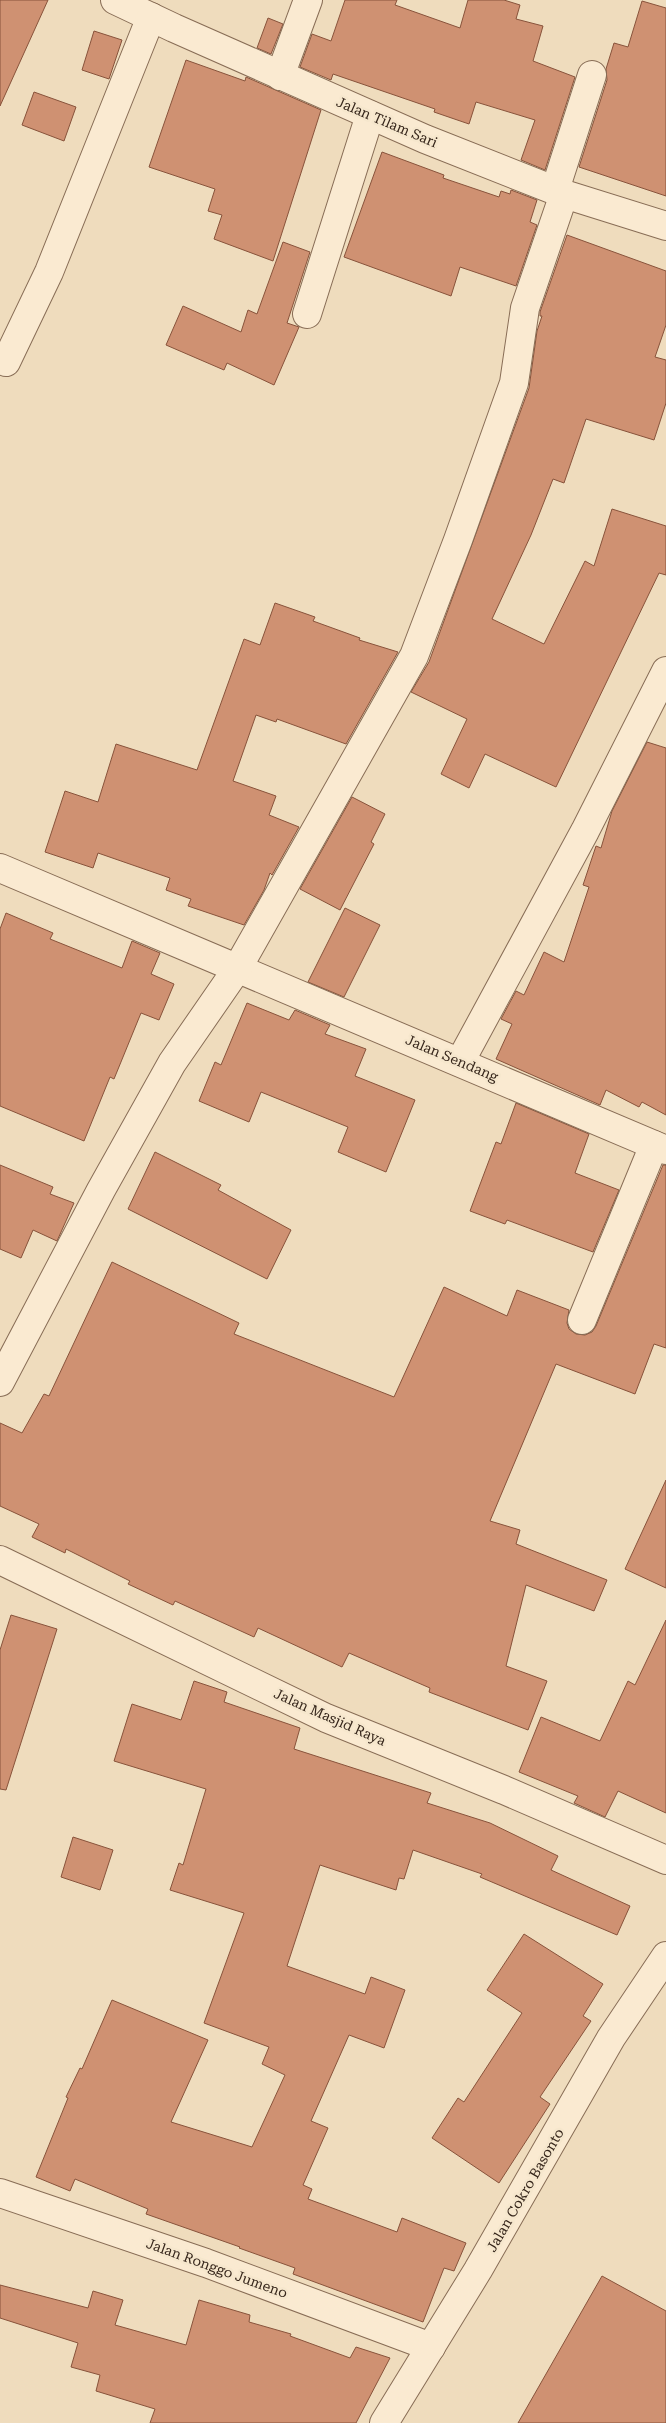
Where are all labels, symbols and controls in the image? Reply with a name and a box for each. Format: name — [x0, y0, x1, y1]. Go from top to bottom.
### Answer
street label: Jalan Tilam Sari — [334, 93, 440, 151]
street label: Jalan Sendang — [403, 1031, 501, 1085]
street label: Jalan Masjid Raya — [272, 1685, 389, 1749]
street label: Jalan Cokro Basonto — [483, 2125, 567, 2255]
street label: Jalan Ronggo Jumeno — [144, 2235, 290, 2301]

